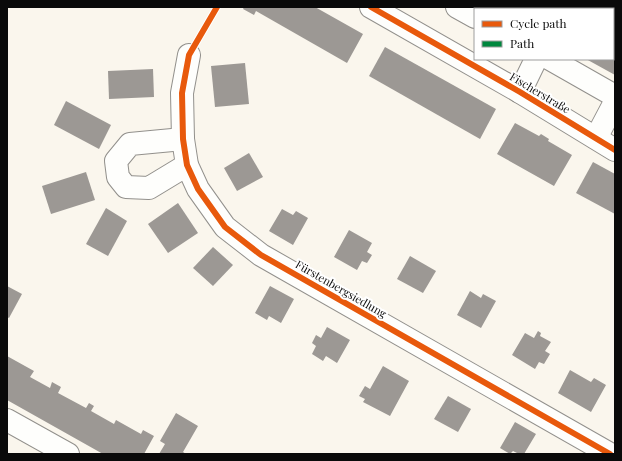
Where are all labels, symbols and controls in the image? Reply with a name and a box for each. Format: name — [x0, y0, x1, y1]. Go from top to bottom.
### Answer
legend — [474, 8, 614, 60]
text: Cycle path — [510, 15, 567, 31]
text: Path — [510, 35, 534, 51]
street label: Fischerstraße — [507, 69, 574, 117]
street label: Fürstenbergsiedlung — [293, 256, 390, 321]

